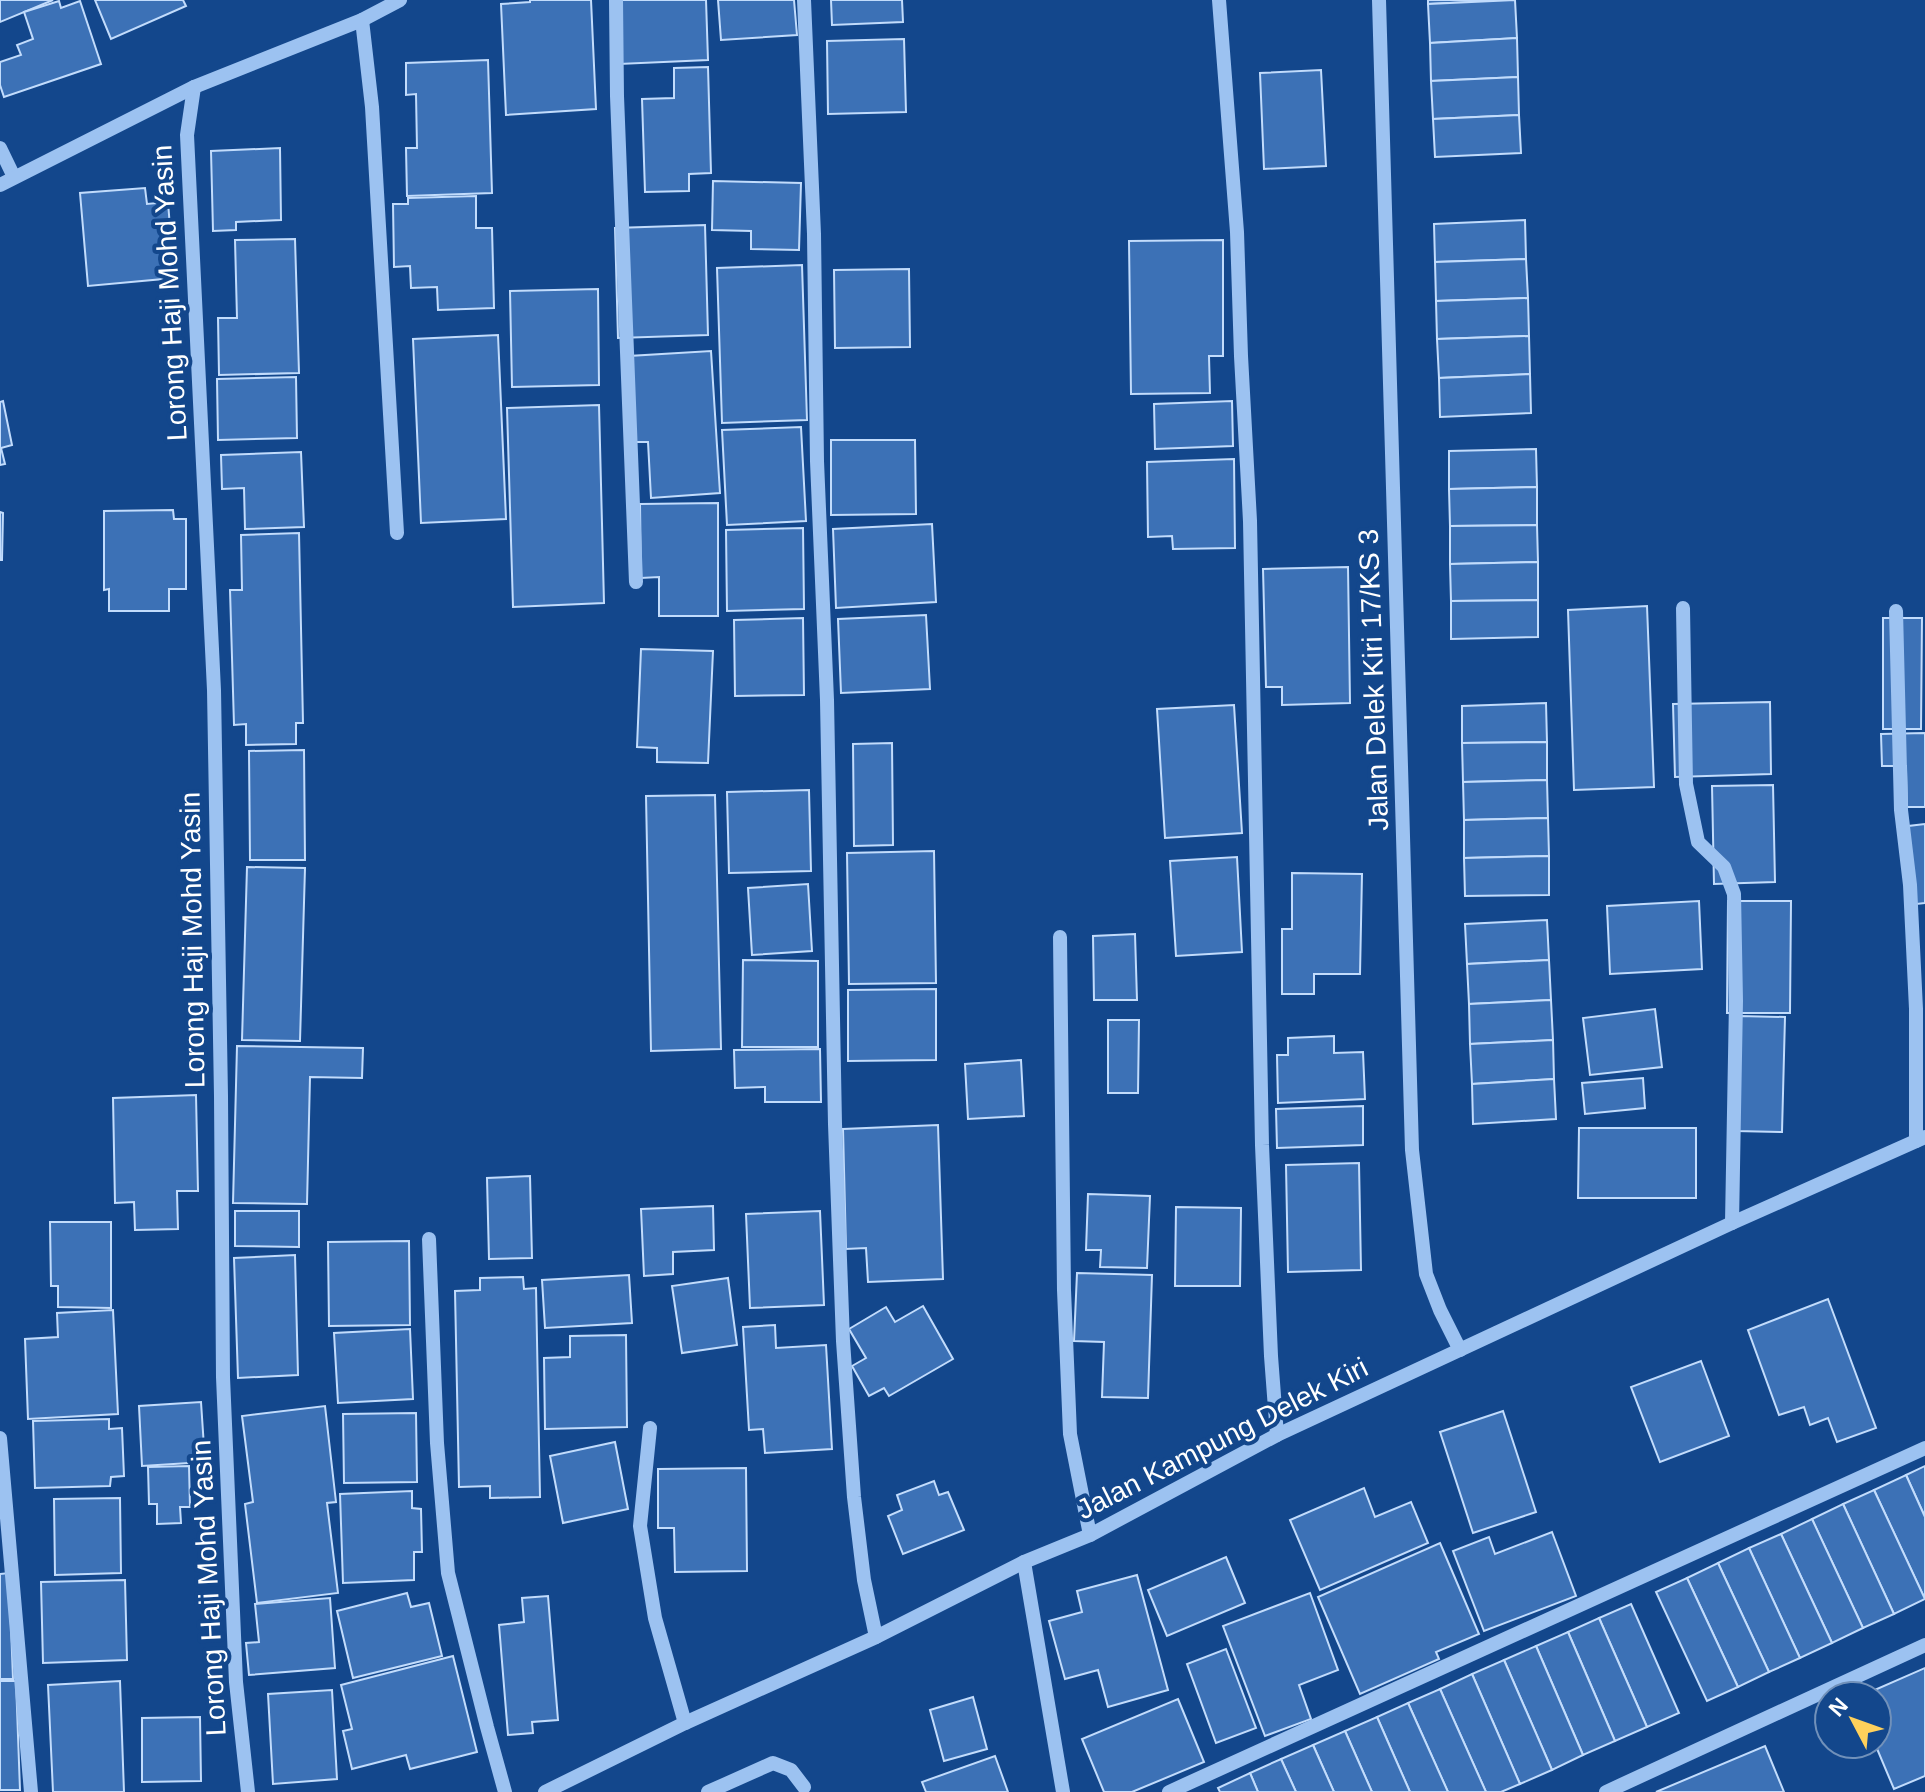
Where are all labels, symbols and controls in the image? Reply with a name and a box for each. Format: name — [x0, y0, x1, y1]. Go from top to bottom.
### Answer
street label: Lorong Haji Mohd Yasin — [146, 144, 193, 442]
street label: Jalan Delek Kiri 17/KS 3 — [1353, 529, 1394, 831]
street label: Lorong Haji Mohd Yasin — [174, 792, 211, 1088]
street label: Jalan Kampung Delek Kiri — [1072, 1352, 1373, 1525]
street label: Lorong Haji Mohd Yasin — [185, 1439, 232, 1737]
north arrow — [1813, 1680, 1893, 1760]
text: N — [1824, 1693, 1853, 1721]

